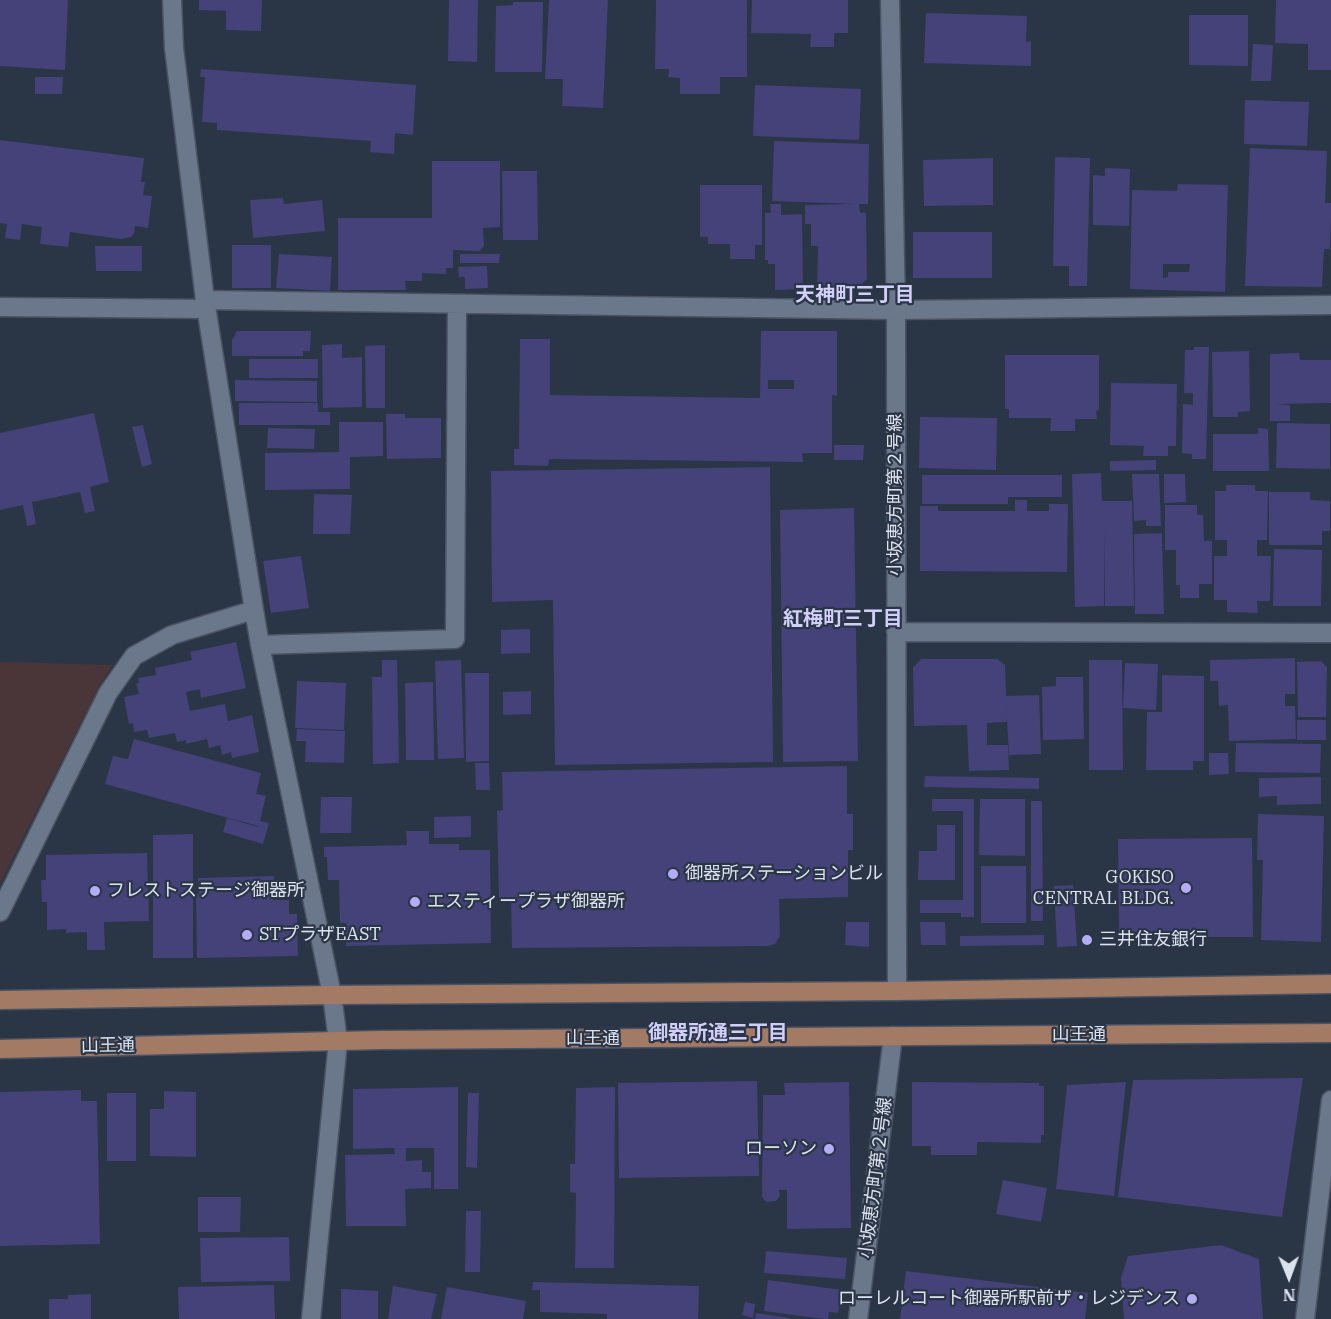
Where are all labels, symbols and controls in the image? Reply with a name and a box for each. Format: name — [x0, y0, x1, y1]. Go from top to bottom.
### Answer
district label: 天神町三丁目 — [795, 283, 915, 307]
street label: 小坂恵方町第２号線 — [885, 414, 907, 576]
district label: 紅梅町三丁目 — [783, 607, 903, 631]
place label: 御器所ステーションビル — [685, 863, 883, 885]
marker: 御器所ステーションビル — [666, 867, 680, 881]
place label: GOKISO CENTRAL BLDG. — [1033, 867, 1174, 910]
place label: フレストステージ御器所 — [107, 880, 305, 902]
marker: GOKISO CENTRAL BLDG. — [1179, 881, 1193, 895]
marker: フレストステージ御器所 — [88, 884, 102, 898]
place label: エスティープラザ御器所 — [427, 891, 625, 913]
marker: エスティープラザ御器所 — [408, 895, 422, 909]
place label: STプラザEAST — [259, 924, 381, 946]
marker: STプラザEAST — [240, 928, 254, 942]
place label: 三井住友銀行 — [1099, 929, 1207, 951]
marker: 三井住友銀行 — [1080, 933, 1094, 947]
district label: 御器所通三丁目 — [648, 1021, 788, 1045]
street label: 山王通 — [1052, 1024, 1106, 1046]
street label: 山王通 — [566, 1028, 620, 1050]
street label: 山王通 — [81, 1035, 135, 1057]
street label: 小坂恵方町第２号線 — [855, 1096, 897, 1260]
place label: ローソン — [745, 1138, 817, 1160]
marker: ローソン — [822, 1142, 836, 1156]
north arrow — [1259, 1247, 1319, 1307]
text: N — [1283, 1285, 1296, 1305]
place label: ローレルコート御器所駅前ザ・レジデンス — [838, 1288, 1180, 1310]
marker: ローレルコート御器所駅前ザ・レジデンス — [1185, 1292, 1199, 1306]

